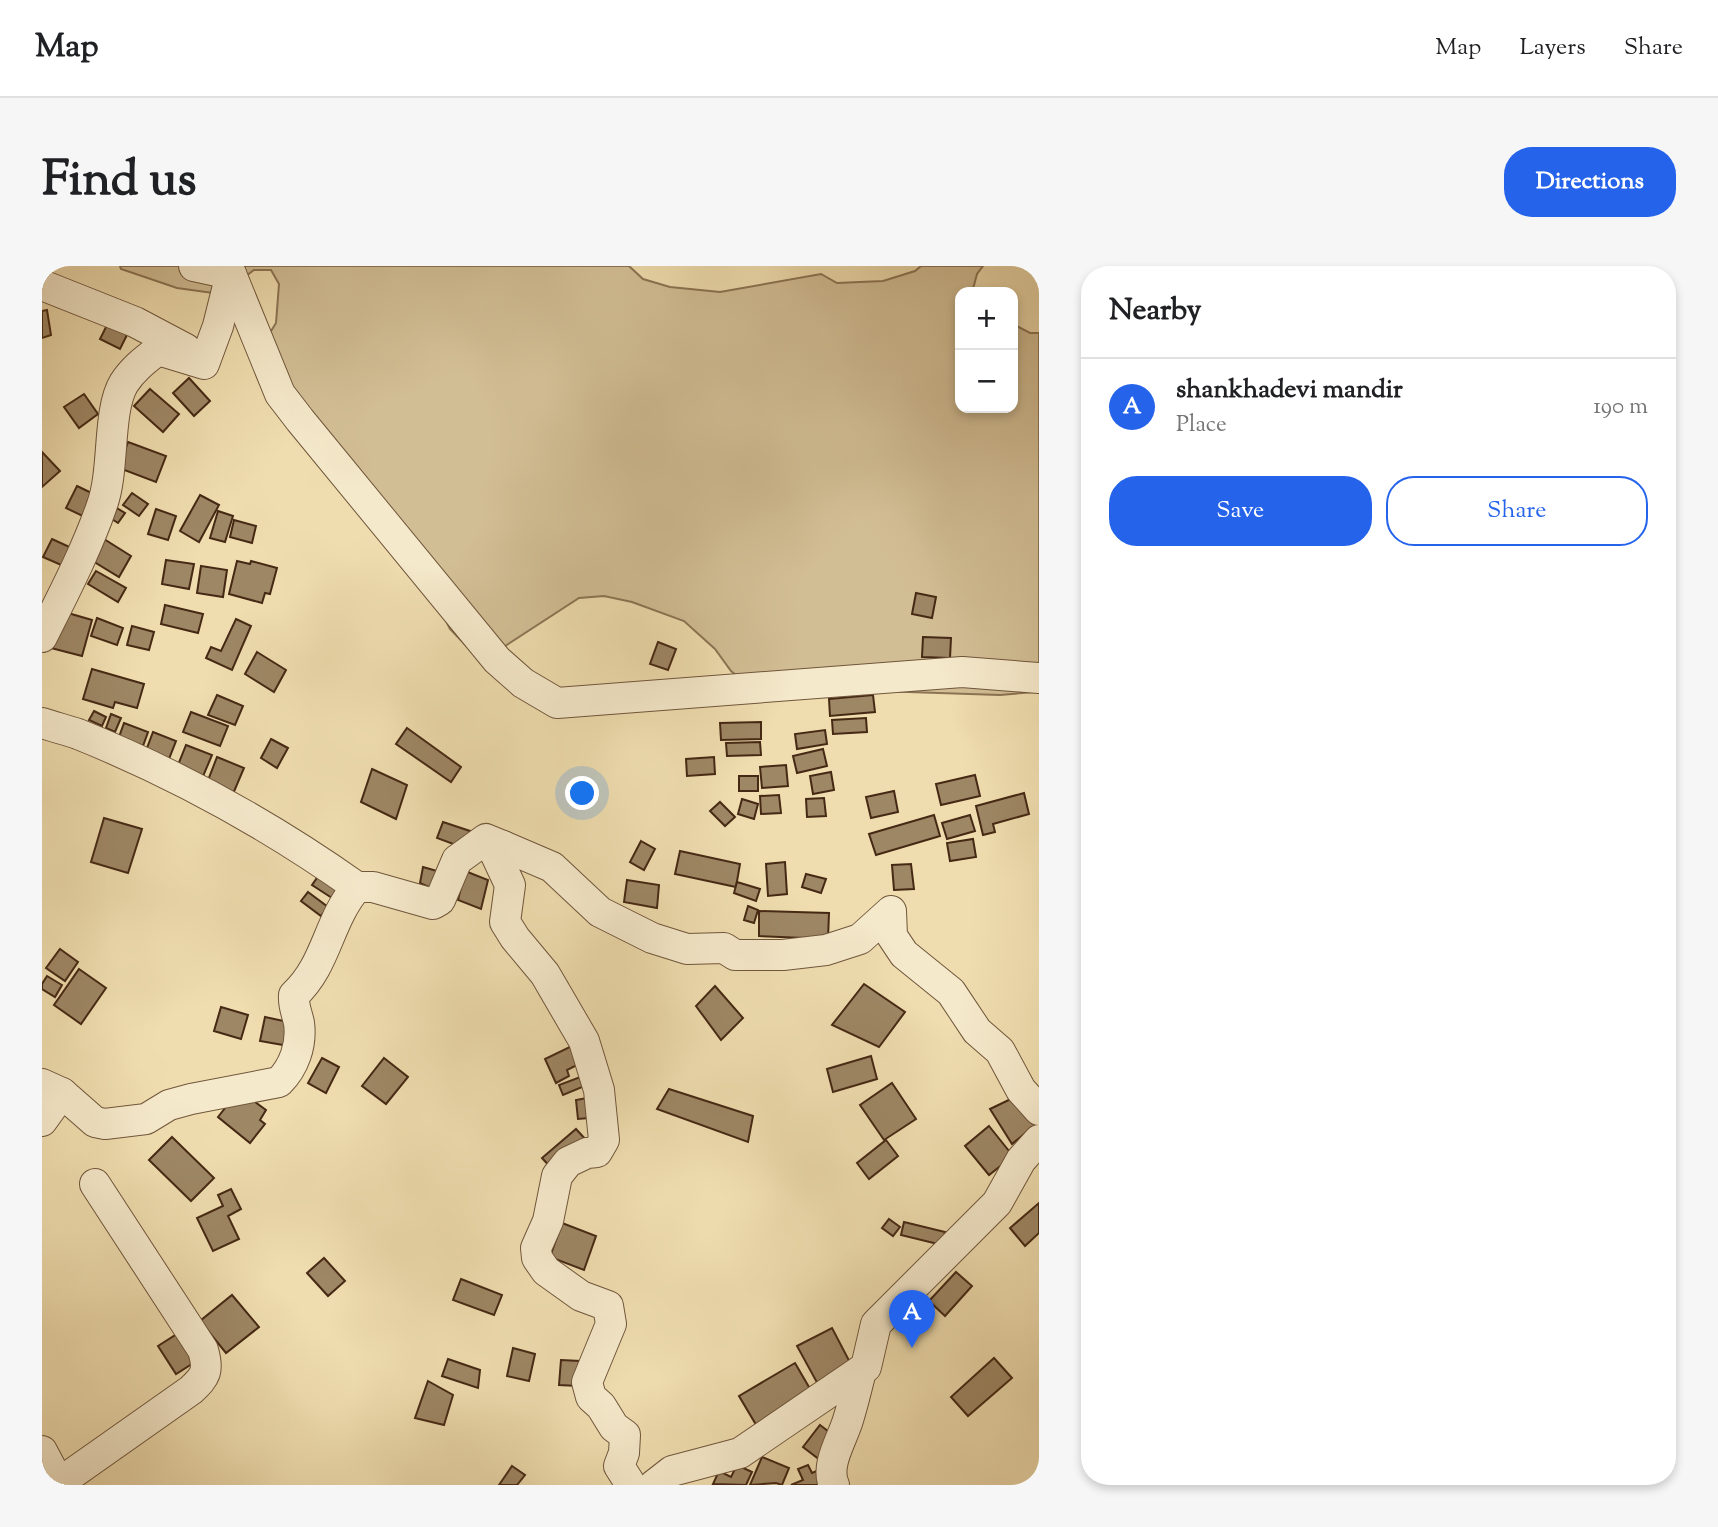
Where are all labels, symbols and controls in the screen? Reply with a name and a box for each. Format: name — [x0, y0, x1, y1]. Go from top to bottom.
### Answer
text: Map — [35, 24, 99, 72]
text: Map — [1435, 31, 1481, 65]
text: Layers — [1519, 31, 1586, 65]
text: Share — [1624, 31, 1683, 65]
text: Find us — [42, 147, 196, 217]
button: Directions — [1504, 147, 1676, 217]
map controls — [955, 287, 1018, 413]
button: + — [955, 287, 1018, 350]
text: Nearby — [1109, 290, 1201, 333]
button: − — [955, 350, 1018, 413]
text: shankhadevi mandir — [1176, 372, 1403, 409]
text: A — [1123, 391, 1141, 424]
text: 190 m — [1593, 391, 1648, 424]
text: Place — [1176, 409, 1227, 442]
button: Save — [1109, 476, 1372, 546]
button: Share — [1386, 476, 1648, 546]
your location — [565, 776, 599, 810]
pin: A — [889, 1290, 935, 1348]

